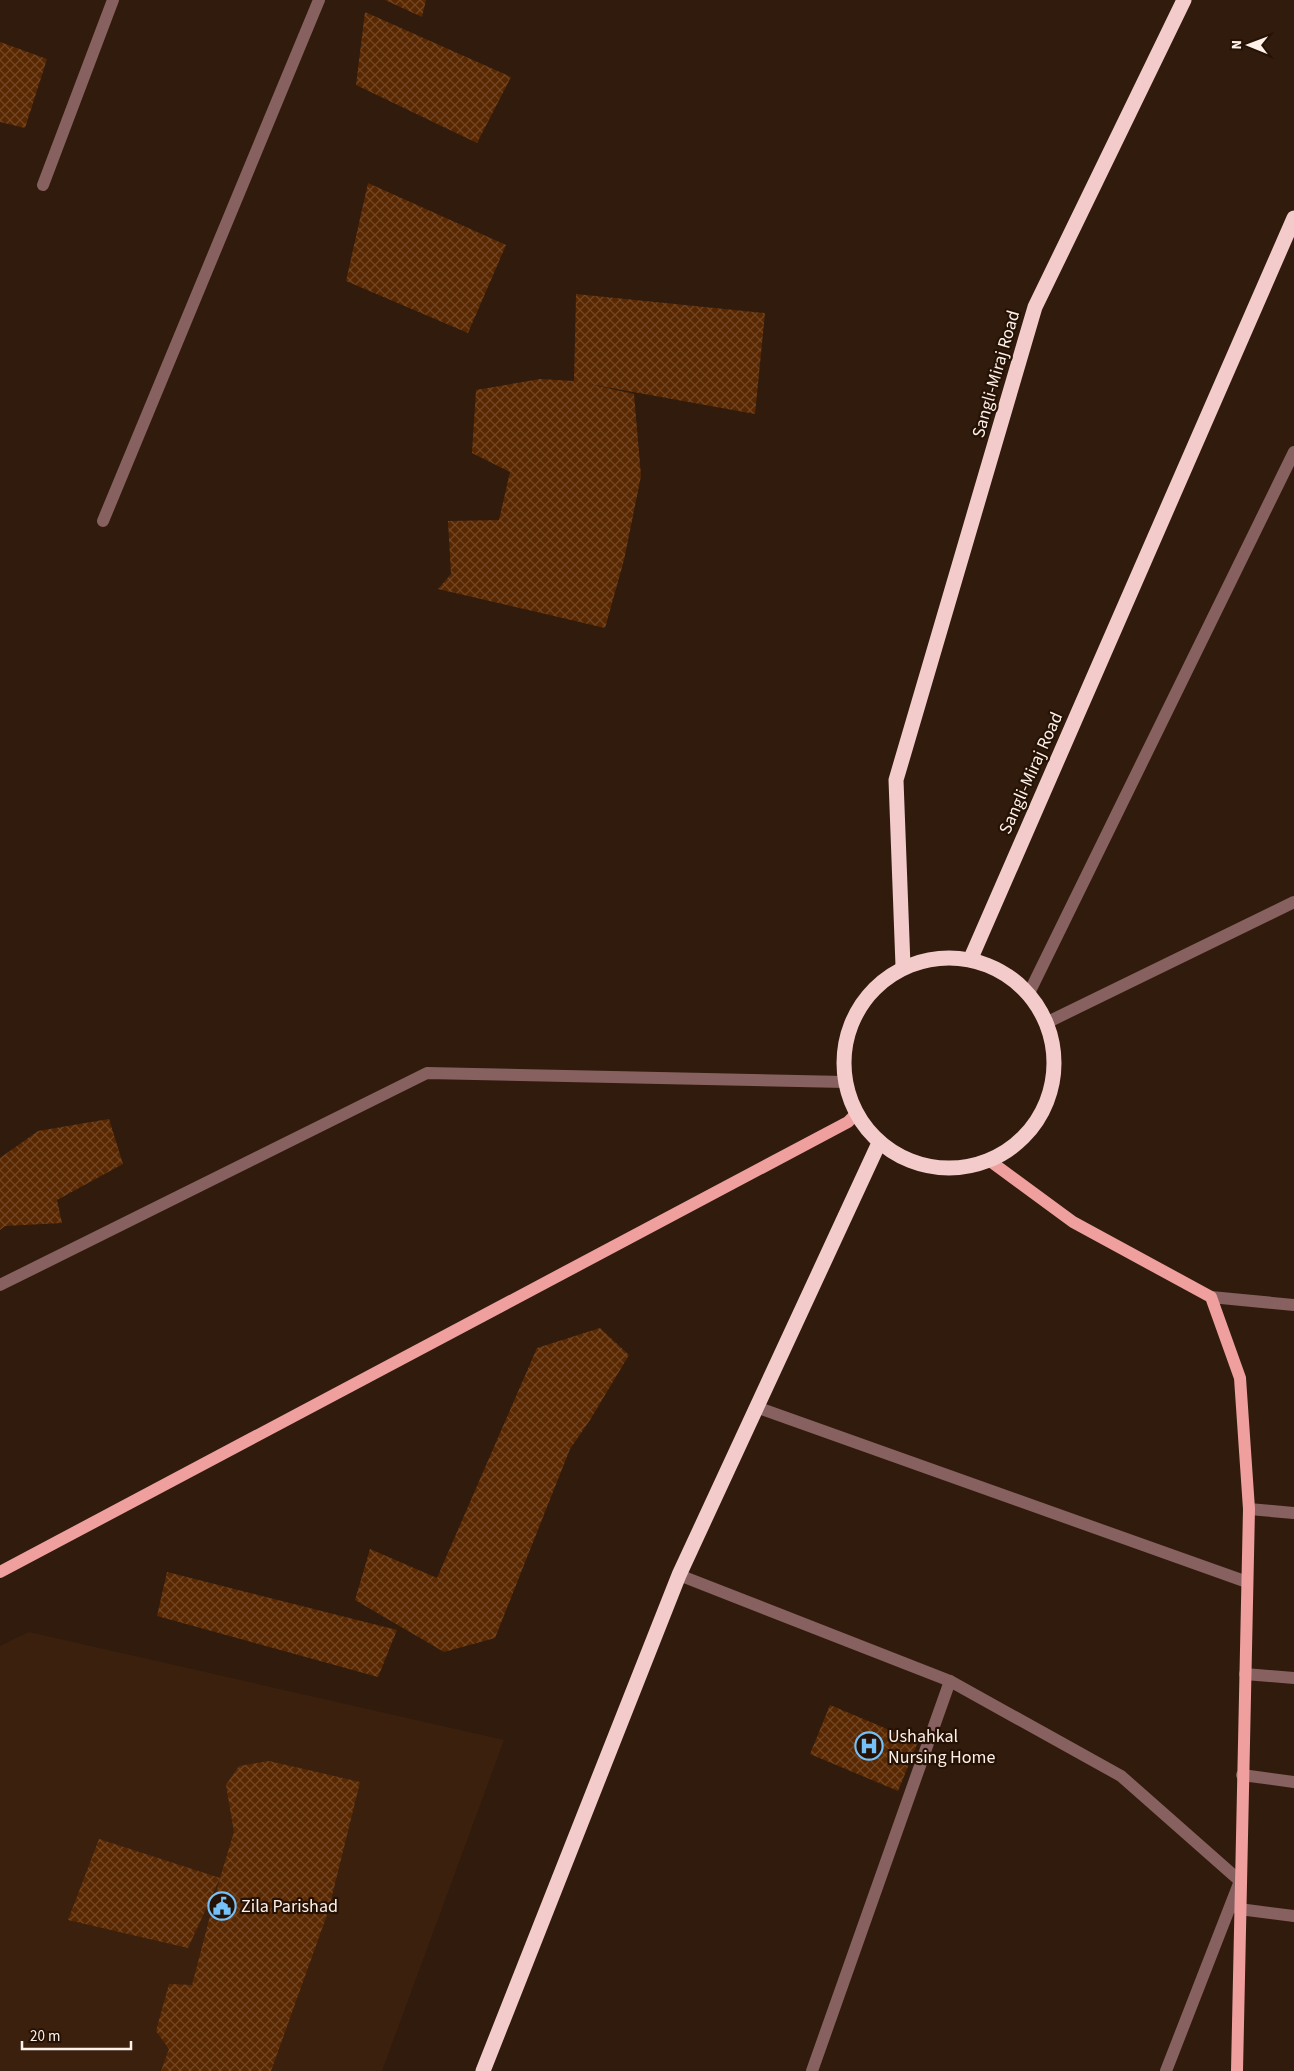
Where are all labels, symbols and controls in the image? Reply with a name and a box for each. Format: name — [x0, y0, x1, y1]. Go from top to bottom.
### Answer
north arrow — [1224, 20, 1274, 70]
text: N — [1227, 40, 1247, 50]
street label: Sangli-Miraj Road — [966, 307, 1026, 441]
street label: Sangli-Miraj Road — [993, 708, 1069, 838]
place label: Ushahkal Nursing Home — [888, 1724, 996, 1770]
hospital icon: Ushahkal Nursing Home — [854, 1731, 884, 1761]
public building icon: Zila Parishad — [207, 1891, 237, 1921]
place label: Zila Parishad — [241, 1894, 338, 1919]
scale bar — [22, 2018, 131, 2050]
text: 20 m — [30, 2026, 60, 2047]

